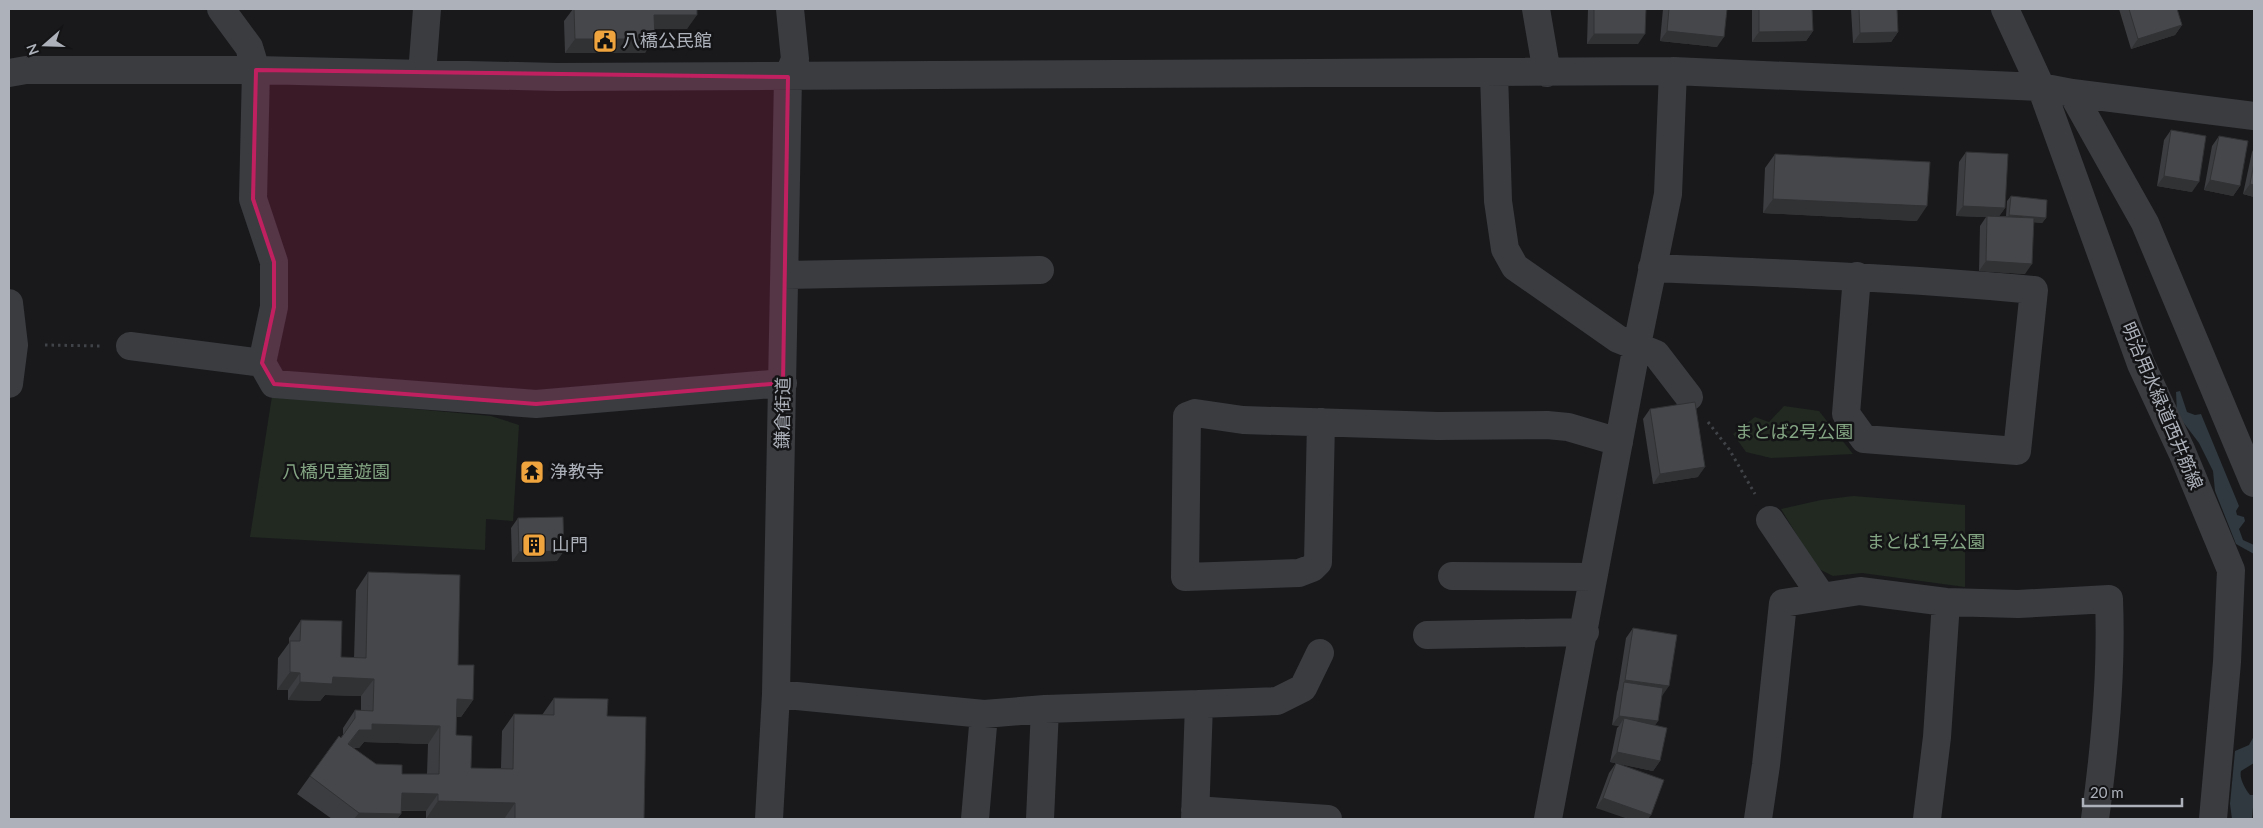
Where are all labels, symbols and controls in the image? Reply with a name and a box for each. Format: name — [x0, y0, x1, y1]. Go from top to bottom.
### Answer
north arrow — [20, 20, 70, 70]
public building icon: 八橋公民館 — [592, 28, 618, 54]
place label: 八橋公民館 — [622, 29, 712, 51]
text: N — [22, 42, 42, 58]
street label: 明治用水緑道西井筋線 — [2118, 318, 2208, 493]
street label: 鎌倉街道 — [770, 377, 794, 449]
park label: まとば2号公園 — [1735, 420, 1853, 442]
temple icon: 浄教寺 — [519, 459, 545, 485]
park label: 八橋児童遊園 — [282, 460, 390, 482]
place label: 浄教寺 — [550, 460, 604, 482]
park label: まとば1号公園 — [1867, 530, 1985, 552]
building icon: 山門 — [521, 532, 547, 558]
place label: 山門 — [552, 533, 588, 555]
scale bar — [2083, 776, 2182, 808]
text: 20 m — [2090, 783, 2124, 801]

